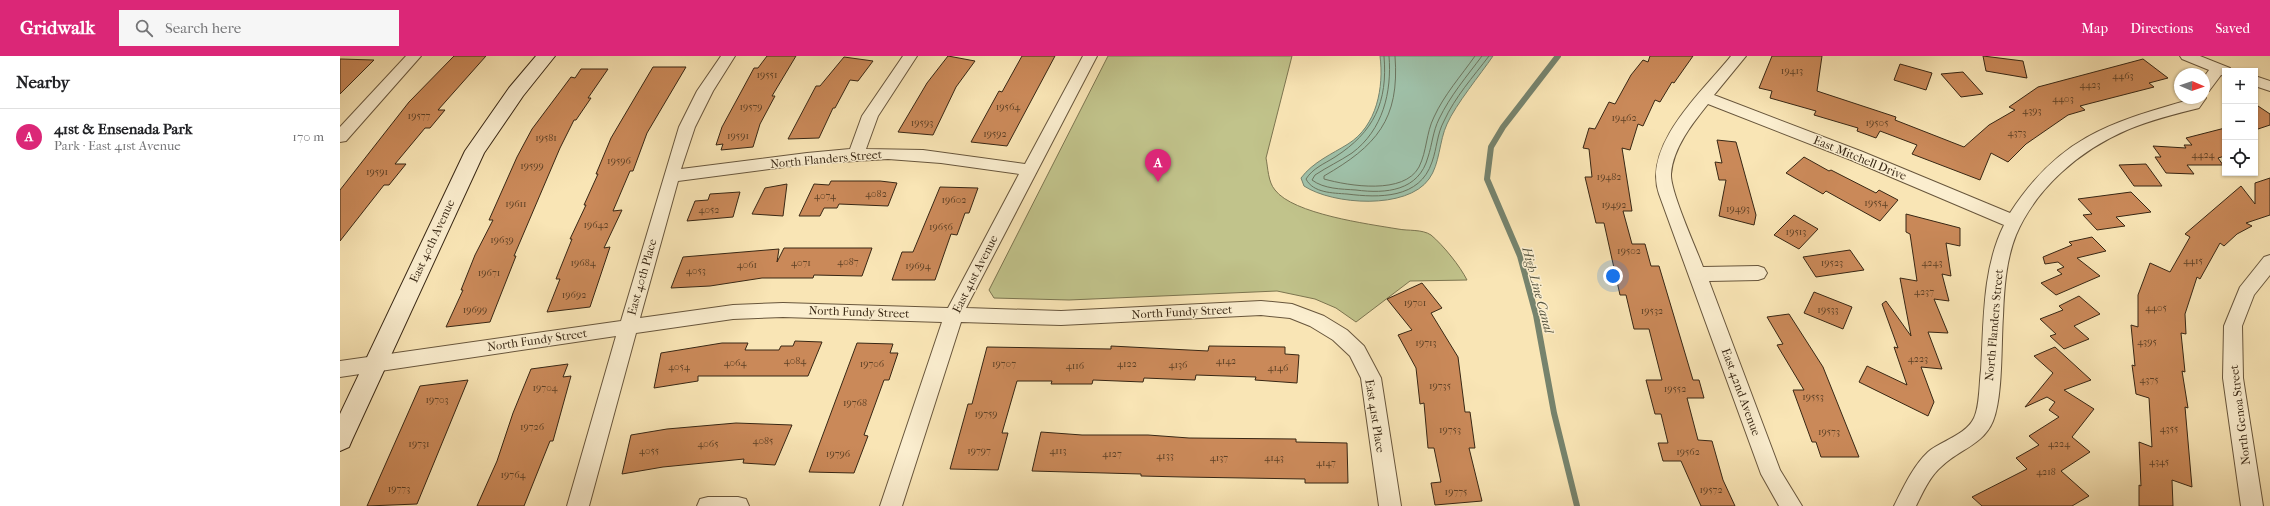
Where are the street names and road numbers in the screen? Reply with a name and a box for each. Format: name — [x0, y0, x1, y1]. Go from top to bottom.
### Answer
street label: East Mitchell Drive — [1811, 133, 1909, 183]
street label: North Flanders Street — [769, 147, 883, 171]
street label: East 40th Avenue — [407, 197, 457, 285]
street label: East 41st Avenue — [949, 233, 1001, 315]
street label: East 40th Place — [624, 237, 660, 317]
street label: North Flanders Street — [1982, 268, 2006, 382]
street label: North Fundy Street — [1131, 302, 1233, 322]
street label: North Fundy Street — [808, 303, 910, 321]
street label: North Fundy Street — [486, 326, 589, 354]
street label: East 42nd Avenue — [1719, 346, 1763, 438]
street label: North Genoa Street — [2227, 363, 2253, 466]
street label: East 41st Place — [1362, 378, 1388, 454]

